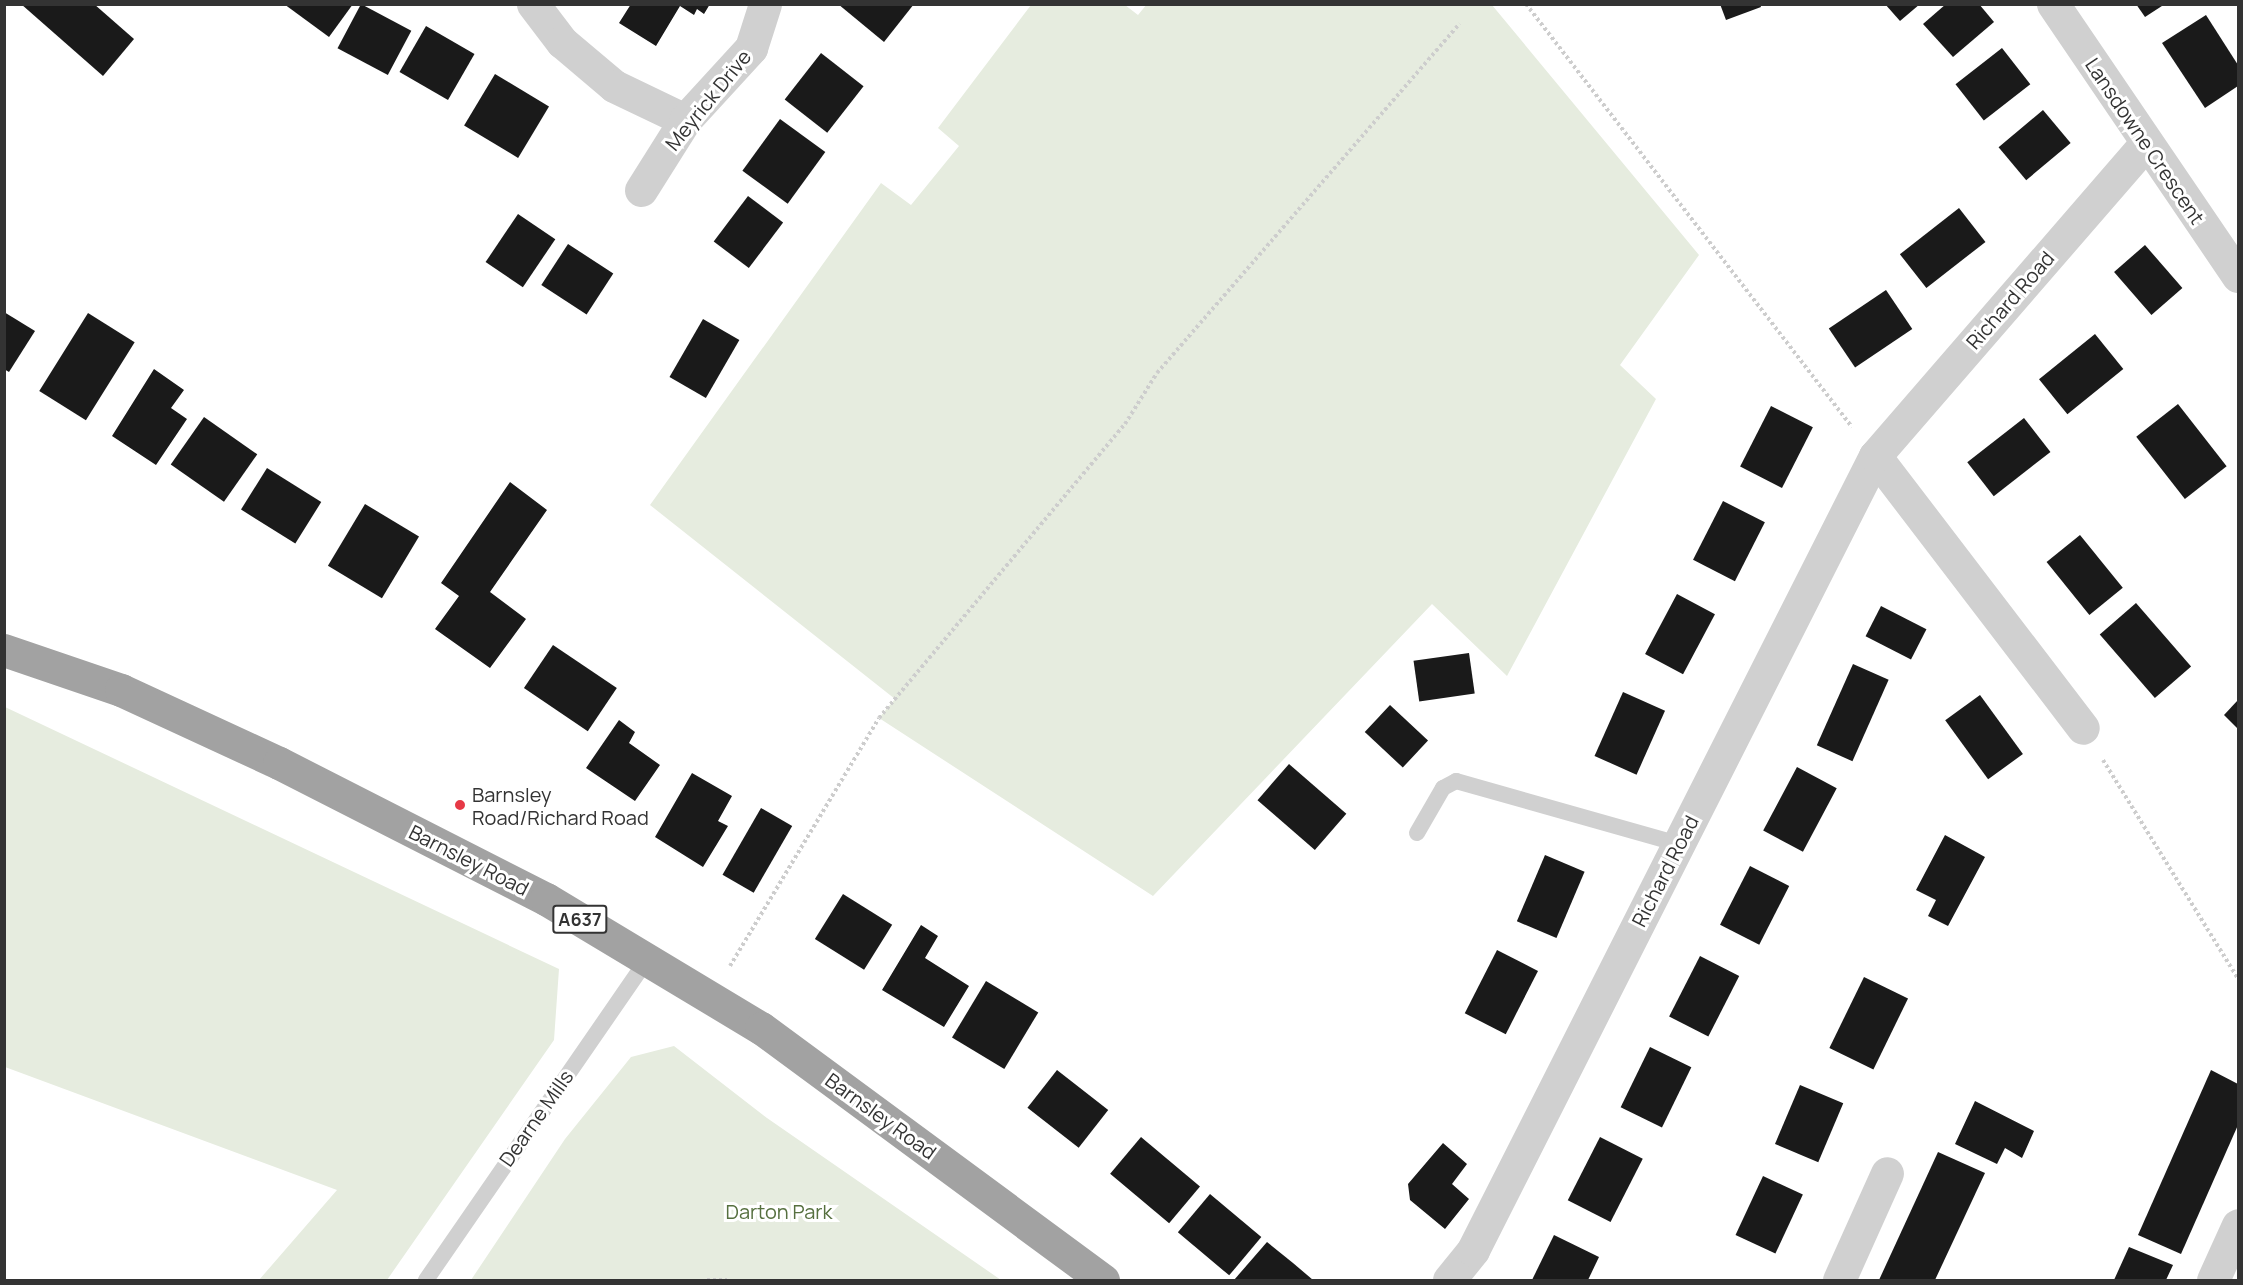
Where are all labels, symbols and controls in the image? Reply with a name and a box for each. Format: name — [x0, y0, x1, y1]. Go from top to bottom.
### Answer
street label: Meyrick Drive — [660, 45, 756, 155]
street label: Lansdowne Crescent — [2080, 53, 2210, 229]
street label: Richard Road — [1961, 246, 2059, 354]
place label: Barnsley Road/Richard Road — [472, 782, 649, 829]
marker: Barnsley Road/Richard Road — [453, 798, 467, 812]
street label: Richard Road — [1627, 811, 1703, 931]
street label: Barnsley Road — [405, 820, 533, 900]
road number: A637 — [552, 904, 608, 934]
street label: Dearne Mills — [494, 1065, 578, 1171]
street label: Barnsley Road — [821, 1068, 941, 1164]
park label: Darton Park — [726, 1199, 832, 1223]

